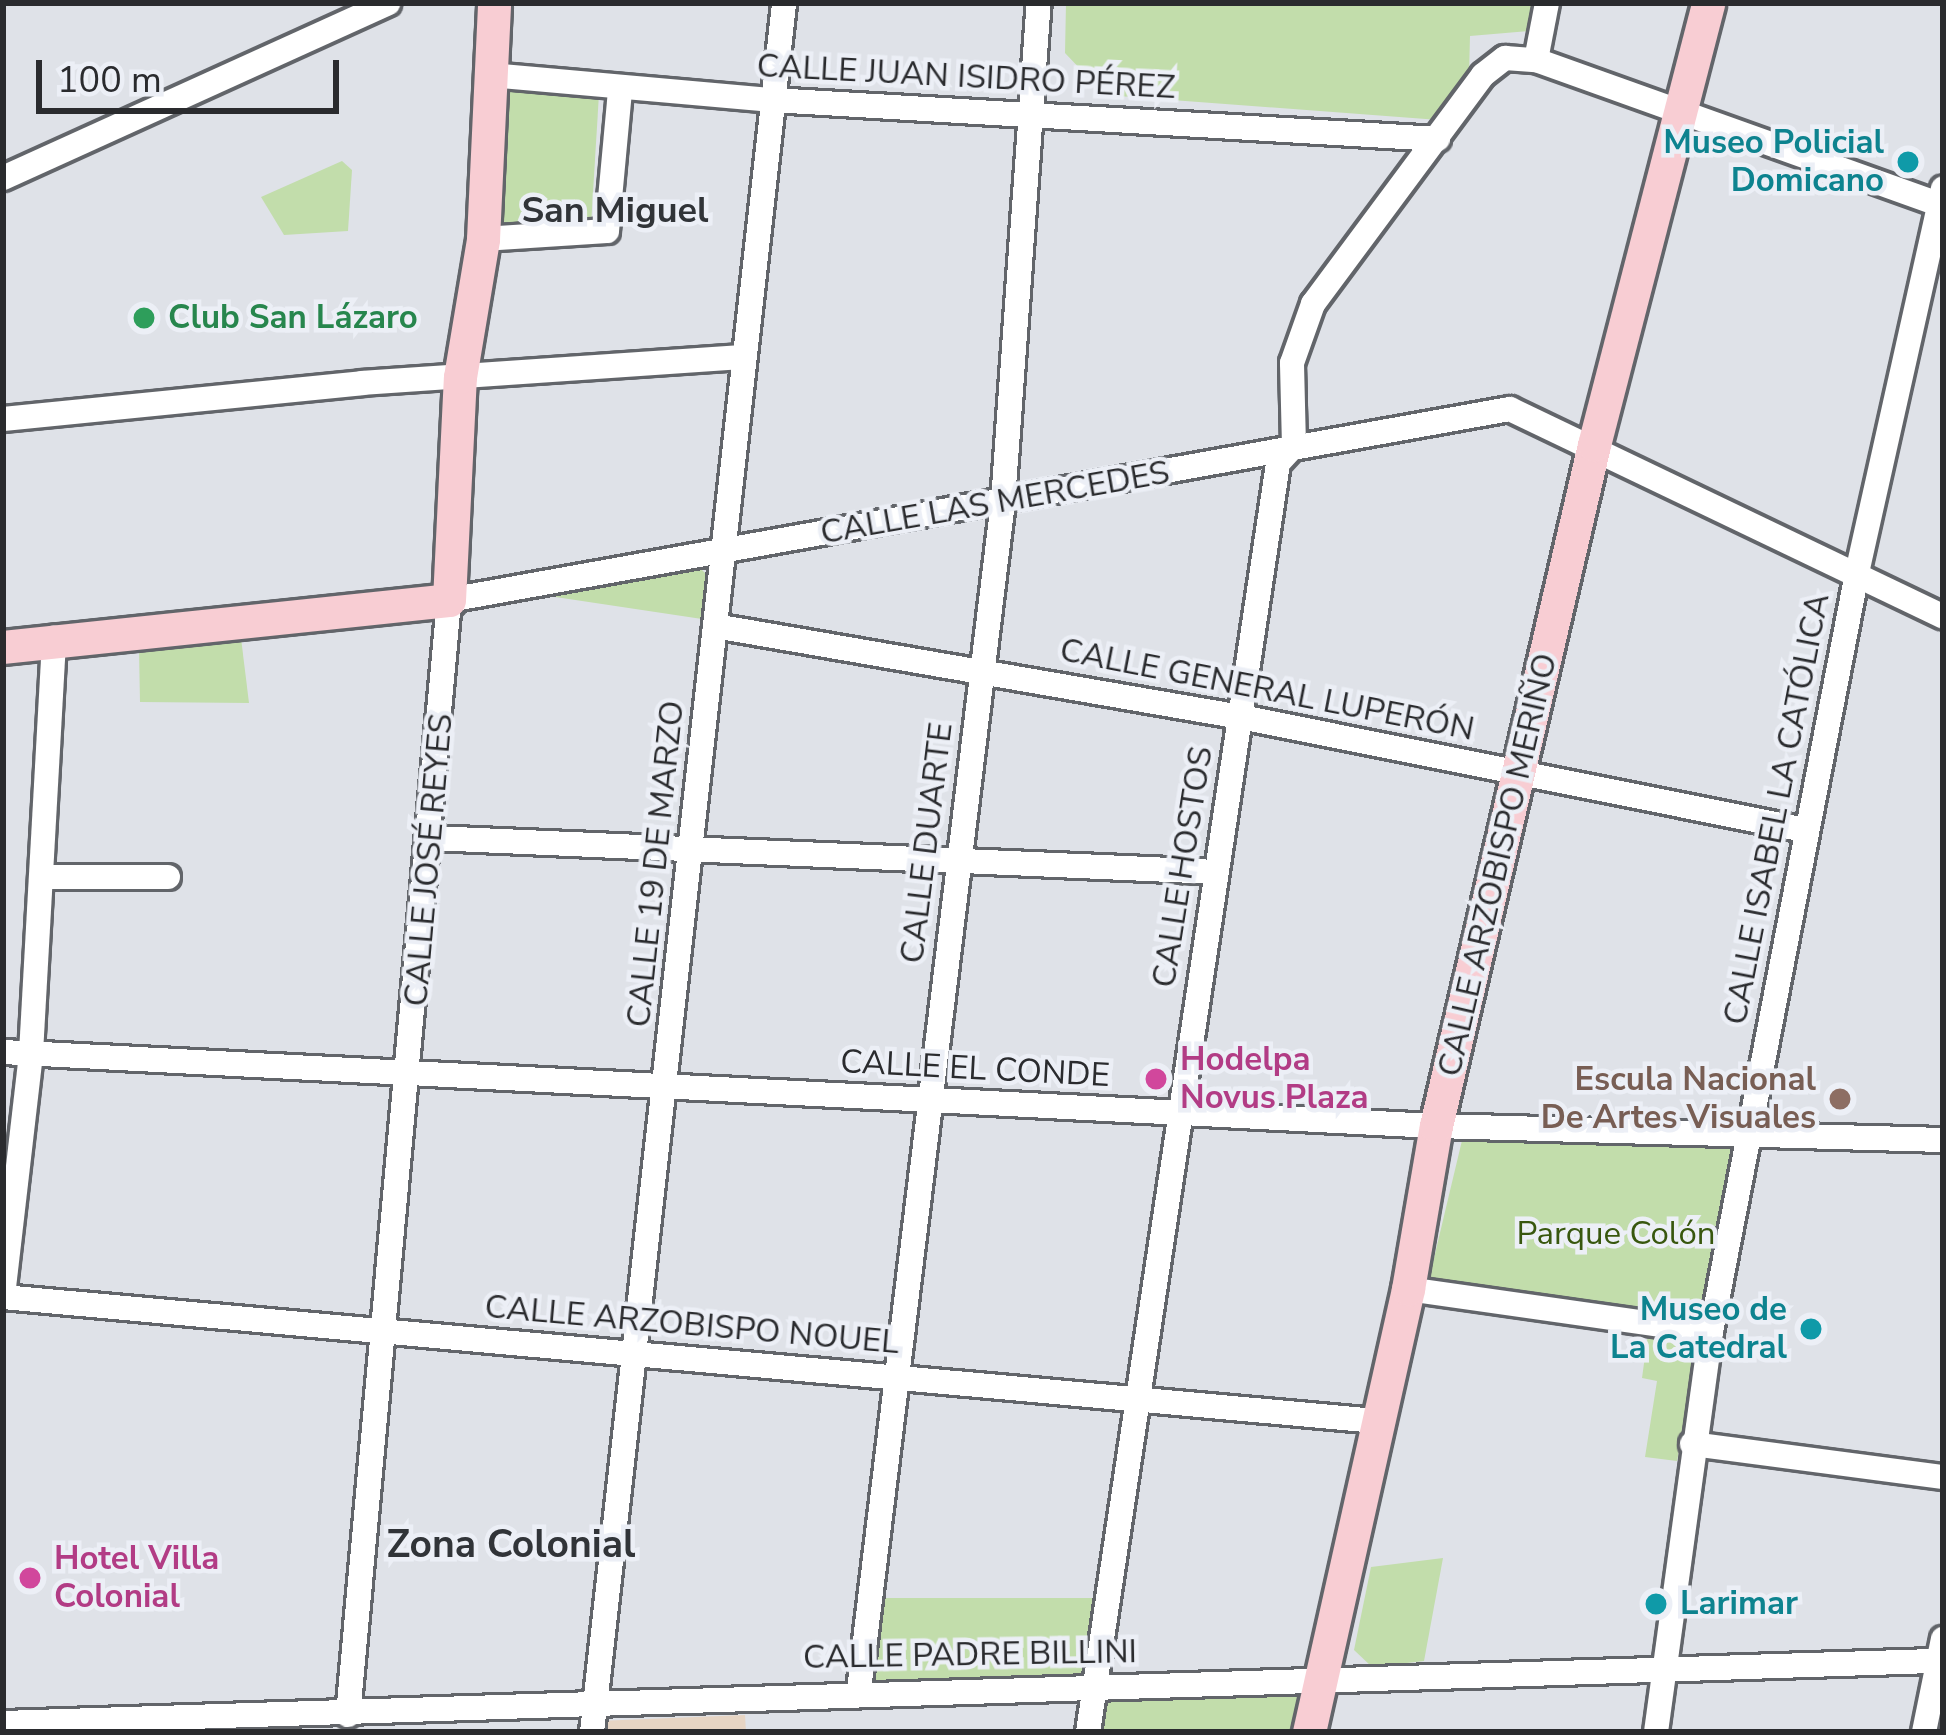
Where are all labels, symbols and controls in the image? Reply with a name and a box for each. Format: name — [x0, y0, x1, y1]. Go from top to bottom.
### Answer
scale bar — [42, 36, 345, 110]
street label: CALLE JUAN ISIDRO PÉREZ — [756, 46, 1176, 108]
text: 100 m — [57, 56, 162, 105]
place label: Museo Policial Domicano — [1663, 123, 1884, 201]
marker: Museo Policial Domicano — [1895, 149, 1921, 175]
district label: San Miguel — [521, 189, 709, 233]
place label: Club San Lázaro — [168, 298, 418, 338]
marker: Club San Lázaro — [131, 305, 157, 331]
street label: CALLE LAS MERCEDES — [817, 453, 1173, 553]
street label: CALLE ISABEL LA CATÓLICA — [1716, 590, 1838, 1028]
street label: CALLE GENERAL LUPERÓN — [1057, 630, 1477, 750]
street label: CALLE ARZOBISPO MERIÑO — [1430, 650, 1566, 1080]
street label: CALLE 19 DE MARZO — [619, 699, 693, 1029]
street label: CALLE JOSÉ REYES — [396, 712, 462, 1008]
street label: CALLE DUARTE — [893, 720, 961, 966]
street label: CALLE HOSTOS — [1144, 744, 1222, 990]
place label: Hodelpa Novus Plaza — [1180, 1040, 1368, 1118]
street label: CALLE EL CONDE — [839, 1042, 1111, 1096]
place label: Escula Nacional De Artes Visuales — [1541, 1060, 1816, 1138]
marker: Hodelpa Novus Plaza — [1143, 1066, 1169, 1092]
marker: Escula Nacional De Artes Visuales — [1827, 1086, 1853, 1112]
park label: Parque Colón — [1516, 1214, 1716, 1254]
street label: CALLE ARZOBISPO NOUEL — [483, 1287, 901, 1363]
place label: Museo de La Catedral — [1610, 1290, 1787, 1368]
marker: Museo de La Catedral — [1798, 1316, 1824, 1342]
district label: Zona Colonial — [387, 1522, 635, 1568]
place label: Hotel Villa Colonial — [54, 1539, 219, 1617]
marker: Hotel Villa Colonial — [17, 1565, 43, 1591]
place label: Larimar — [1680, 1584, 1798, 1624]
marker: Larimar — [1643, 1591, 1669, 1617]
street label: CALLE PADRE BILLINI — [803, 1632, 1137, 1678]

